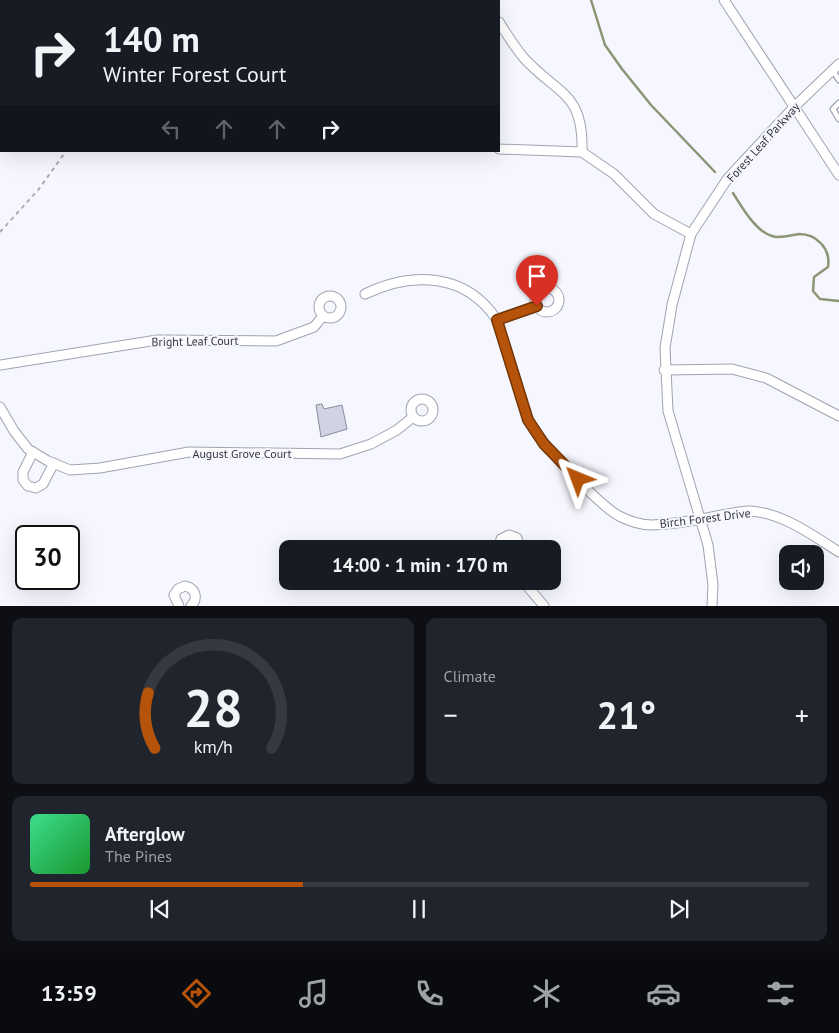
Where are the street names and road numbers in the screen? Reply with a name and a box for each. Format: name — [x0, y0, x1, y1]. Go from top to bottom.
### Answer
street label: Forest Leaf Parkway — [723, 99, 803, 185]
street label: Bright Leaf Court — [151, 333, 239, 349]
street label: August Grove Court — [192, 446, 292, 461]
street label: Birch Forest Drive — [659, 505, 751, 531]

